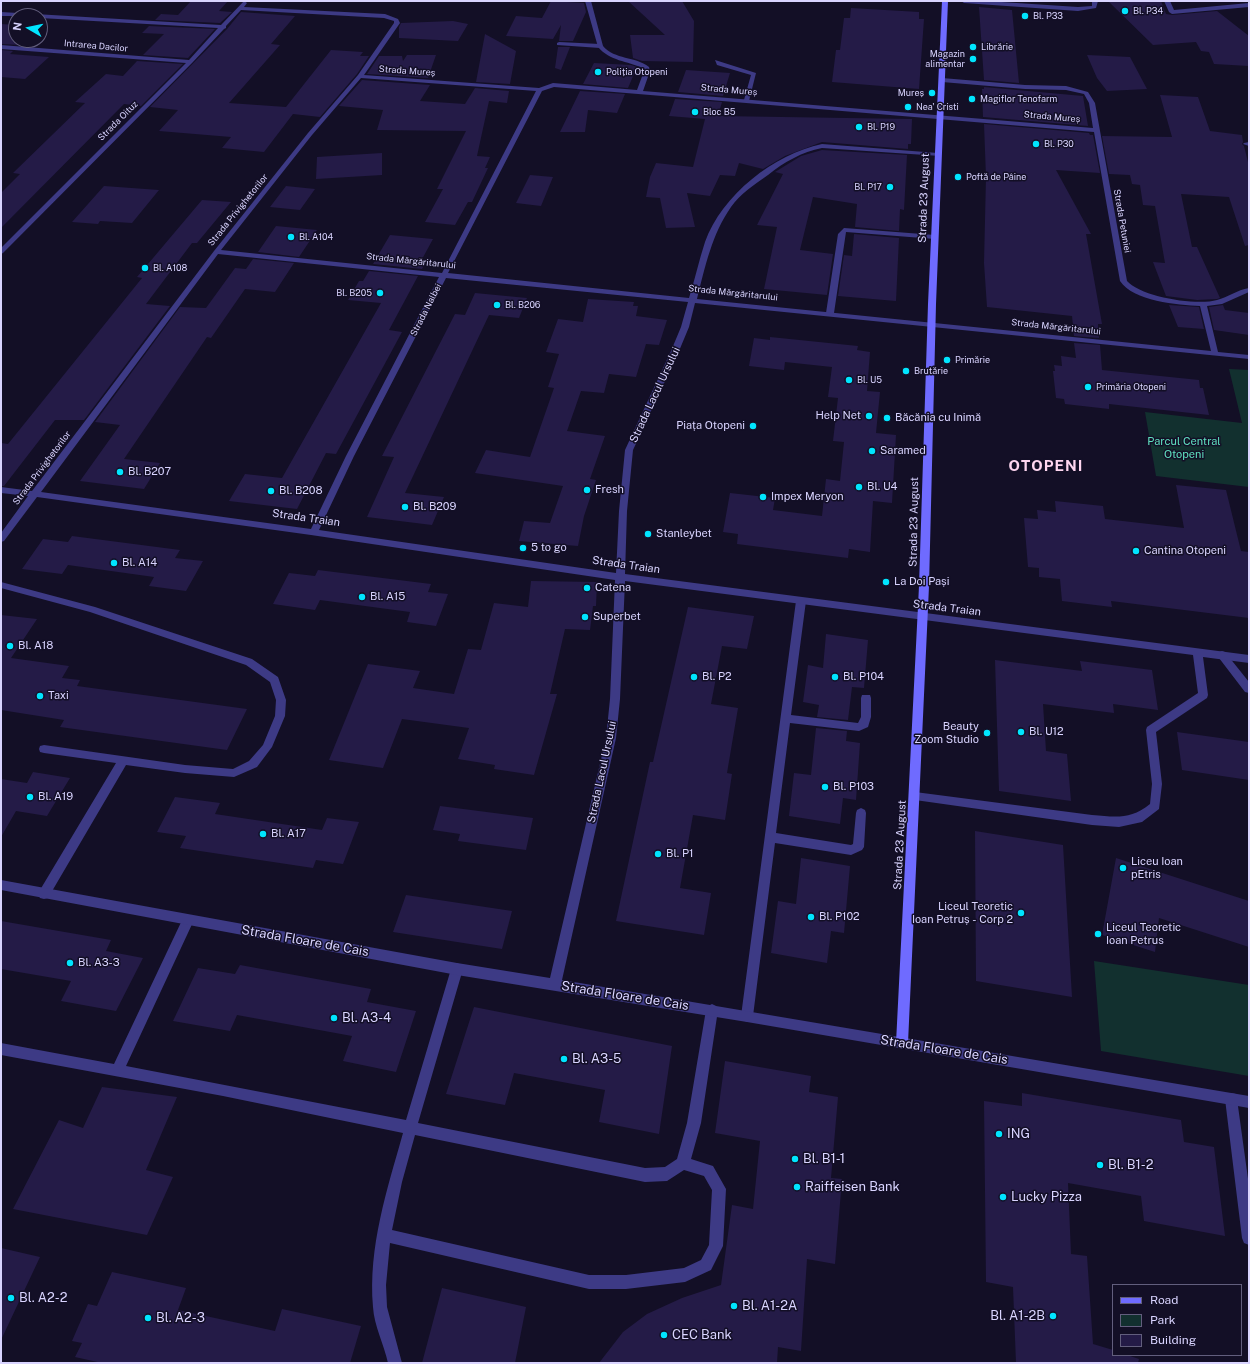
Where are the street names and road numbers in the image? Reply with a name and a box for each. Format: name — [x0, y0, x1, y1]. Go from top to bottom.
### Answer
street label: Intrarea Dacilor — [63, 38, 129, 54]
street label: Strada Mureș — [378, 64, 436, 78]
street label: Strada Mureș — [700, 82, 758, 98]
street label: Strada Oituz — [96, 99, 140, 143]
street label: Strada Mureș — [1023, 109, 1081, 125]
street label: Strada 23 August — [916, 153, 932, 243]
street label: Strada Privighetorilor — [206, 172, 270, 248]
street label: Strada Petuniei — [1111, 188, 1133, 254]
street label: Strada Mărgăritarului — [366, 251, 456, 271]
street label: Strada Nalbei — [408, 282, 444, 338]
street label: Strada Mărgăritarului — [688, 283, 778, 303]
street label: Strada Mărgăritarului — [1011, 317, 1101, 337]
street label: Strada Lacul Ursului — [627, 345, 683, 445]
street label: Strada Privighetorilor — [11, 429, 73, 507]
street label: Strada 23 August — [907, 477, 921, 567]
street label: Strada Traian — [271, 507, 341, 529]
street label: Strada Traian — [591, 554, 661, 576]
street label: Strada Traian — [912, 597, 982, 619]
street label: Strada Lacul Ursului — [585, 720, 619, 824]
street label: Strada 23 August — [891, 800, 909, 890]
street label: Strada Floare de Cais — [240, 922, 370, 960]
street label: Strada Floare de Cais — [560, 978, 690, 1014]
street label: Strada Floare de Cais — [879, 1032, 1009, 1068]

